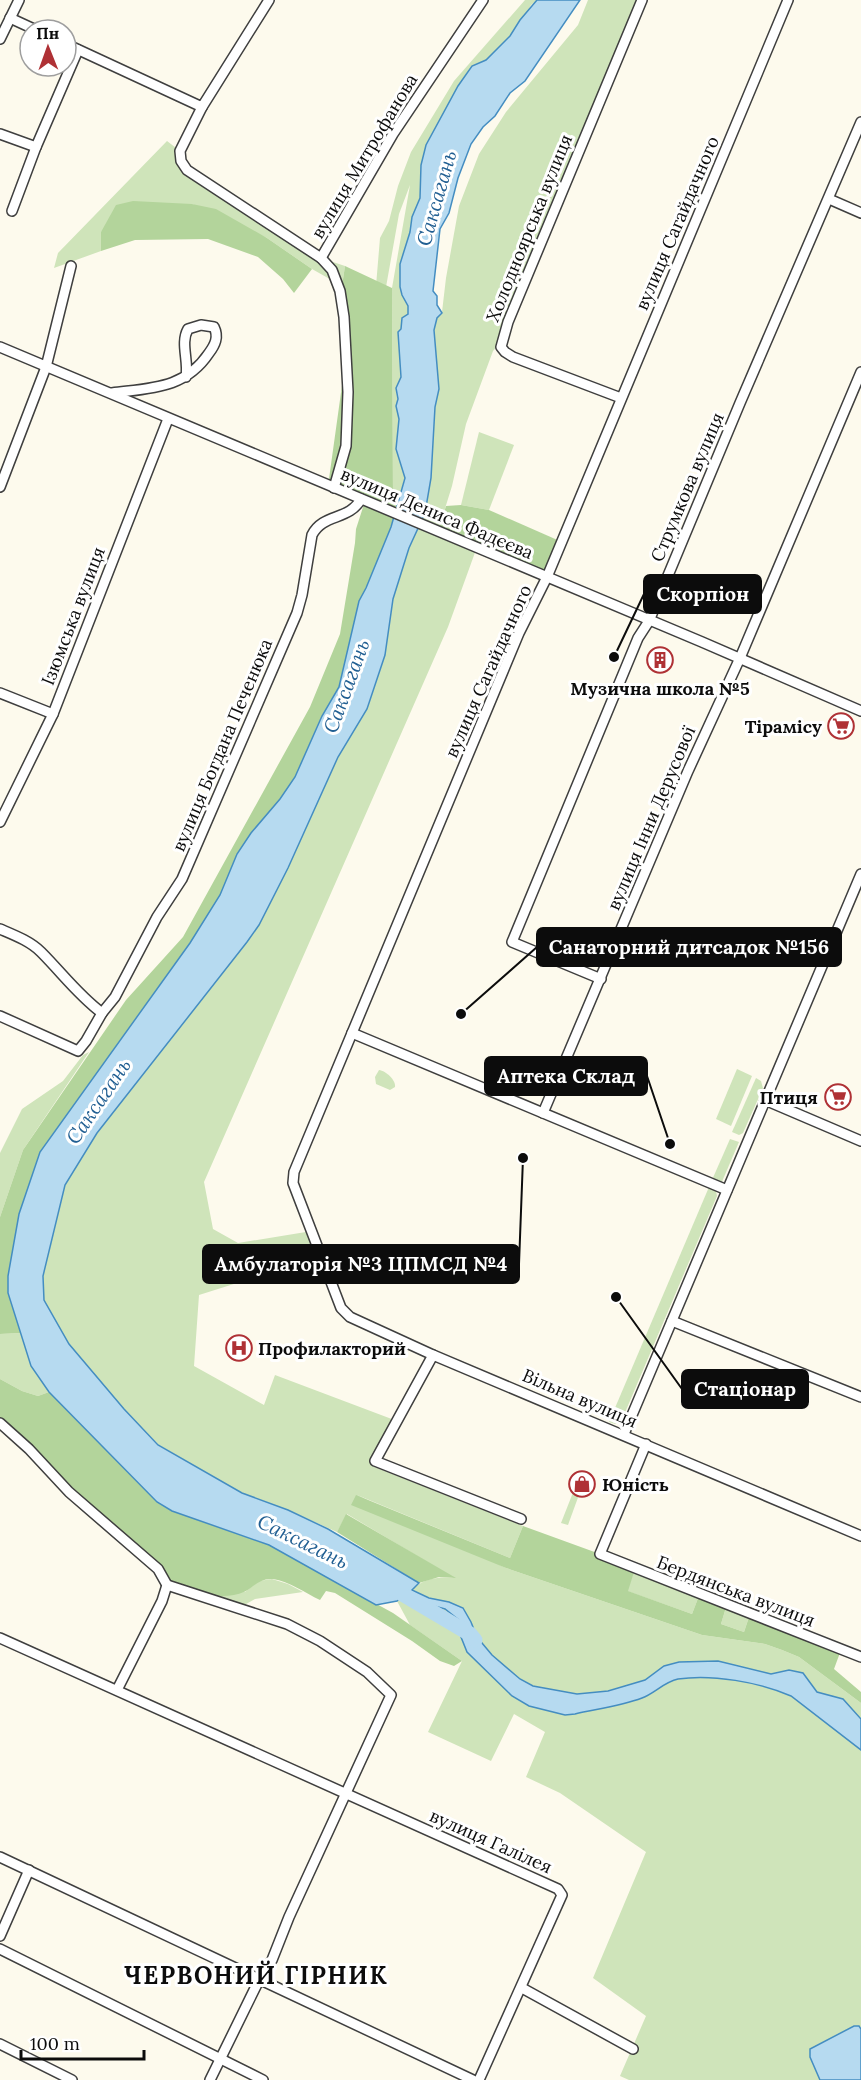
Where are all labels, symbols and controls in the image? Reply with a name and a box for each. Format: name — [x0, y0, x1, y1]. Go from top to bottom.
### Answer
north arrow — [18, 18, 78, 78]
text: Пн — [36, 23, 59, 43]
street label: вулиця Митрофанова — [306, 69, 422, 243]
street label: Холодноярська вулиця — [481, 131, 577, 325]
street label: вулиця Сагайдачного — [630, 133, 724, 313]
water label: Саксагань — [410, 147, 462, 249]
street label: Струмкова вулиця — [645, 409, 729, 565]
street label: вулиця Дениса Фадєєва — [337, 462, 537, 564]
street label: Ізюмська вулиця — [36, 544, 110, 688]
callout: Скорпіон — [644, 575, 761, 613]
street label: вулиця Сагайдачного — [439, 581, 537, 761]
text: Скорпіон — [657, 581, 749, 606]
street label: вулиця Богдана Печенюка — [167, 635, 277, 855]
water label: Саксагань — [317, 635, 375, 736]
building icon: Музична школа №5 — [645, 645, 675, 675]
place label: Музична школа №5 — [570, 677, 750, 700]
supermarket icon: Тірамісу — [826, 711, 856, 741]
place label: Тірамісу — [745, 715, 822, 738]
street label: вулиця Інни Дерусової — [602, 722, 700, 914]
callout: Санаторний дитсадок №156 — [537, 928, 841, 966]
text: Санаторний дитсадок №156 — [549, 934, 829, 959]
water label: Саксагань — [60, 1053, 136, 1149]
callout: Аптека Склад — [485, 1057, 647, 1095]
text: Аптека Склад — [497, 1063, 635, 1088]
supermarket icon: Птиця — [823, 1082, 853, 1112]
place label: Птиця — [760, 1086, 818, 1109]
callout: Амбулаторія №3 ЦПМСД №4 — [203, 1245, 519, 1283]
text: Амбулаторія №3 ЦПМСД №4 — [215, 1251, 507, 1276]
hospital icon: Профилакторий — [224, 1333, 254, 1363]
place label: Профилакторий — [258, 1337, 406, 1360]
street label: Вільна вулиця — [519, 1363, 641, 1433]
callout: Стаціонар — [682, 1370, 808, 1408]
text: Стаціонар — [694, 1376, 796, 1401]
shop icon: Юність — [567, 1469, 597, 1499]
place label: Юність — [602, 1473, 669, 1496]
water label: Саксагань — [253, 1508, 353, 1574]
street label: Бердянська вулиця — [654, 1550, 818, 1632]
street label: вулиця Галілея — [426, 1804, 556, 1878]
district label: ЧЕРВОНИЙ ГІРНИК — [124, 1960, 388, 1991]
scale bar — [21, 2023, 144, 2061]
text: 100 m — [30, 2032, 80, 2055]

